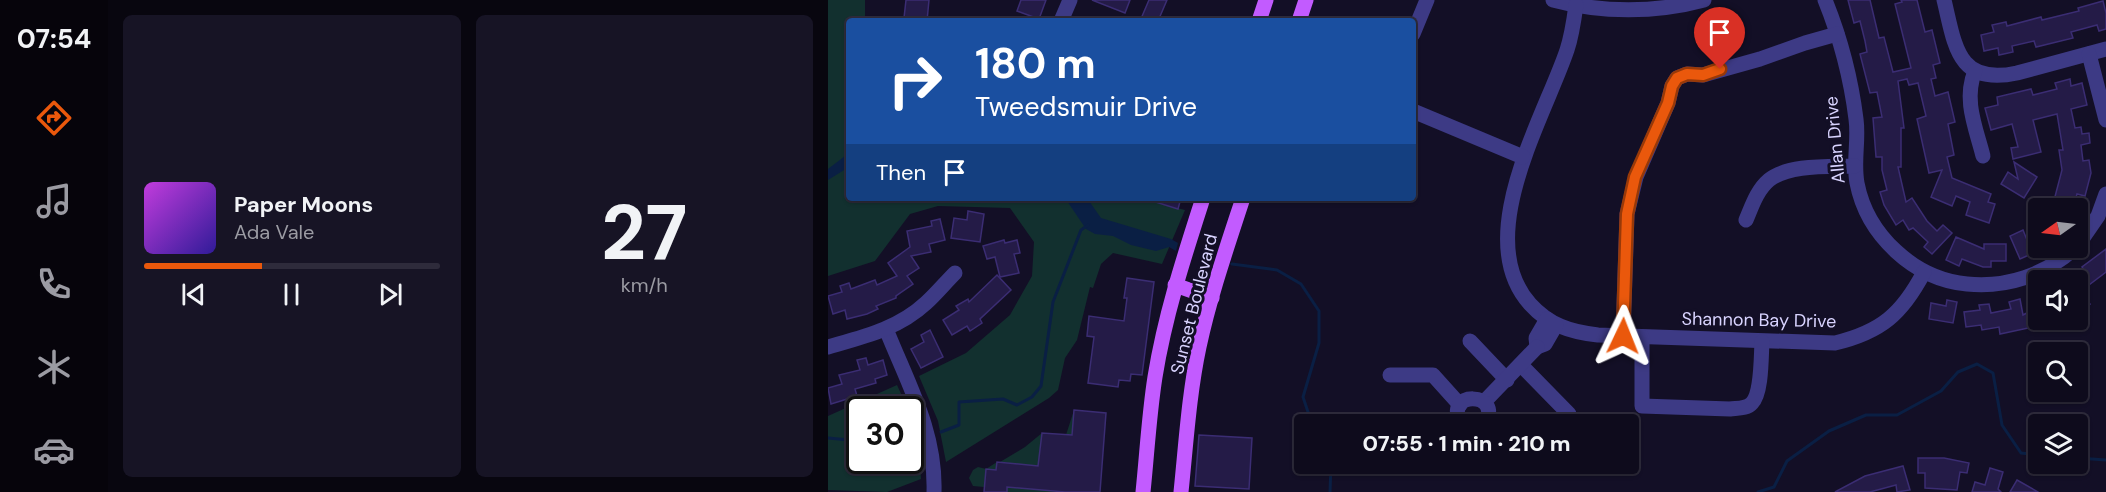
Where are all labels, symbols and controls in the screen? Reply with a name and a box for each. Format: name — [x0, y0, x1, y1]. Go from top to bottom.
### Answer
pin — [1694, 7, 1745, 69]
icon: arrive — [1703, 16, 1736, 49]
text: 07:54 — [17, 21, 91, 56]
text: 180 m — [975, 36, 1096, 91]
icon: right — [876, 42, 954, 120]
text: Tweedsmuir Drive — [975, 89, 1197, 124]
street label: Allan Drive — [1819, 95, 1851, 185]
icon: directions — [33, 97, 75, 139]
icon: arrive — [938, 156, 971, 189]
text: Then — [876, 158, 926, 187]
icon: music — [33, 180, 75, 222]
text: 27 — [601, 182, 687, 283]
text: Paper Moons — [234, 190, 373, 219]
north arrow — [2028, 198, 2088, 258]
map controls — [2028, 198, 2088, 474]
text: Ada Vale — [234, 219, 314, 245]
street label: Sunset Boulevard — [1165, 231, 1223, 377]
icon: phone — [33, 263, 75, 305]
button: sound — [2028, 270, 2088, 330]
text: km/h — [621, 272, 668, 298]
icon: previous — [177, 278, 210, 311]
icon: pause — [275, 278, 308, 311]
icon: next — [374, 278, 407, 311]
position arrow — [1591, 304, 1655, 368]
street label: Shannon Bay Drive — [1681, 307, 1837, 333]
button: search — [2028, 342, 2088, 402]
icon: climate — [33, 346, 75, 388]
speed limit sign: 30 — [846, 396, 924, 474]
button: layers — [2028, 414, 2088, 474]
icon: car — [33, 429, 75, 471]
text: 07:55 · 1 min · 210 m — [1362, 429, 1571, 458]

